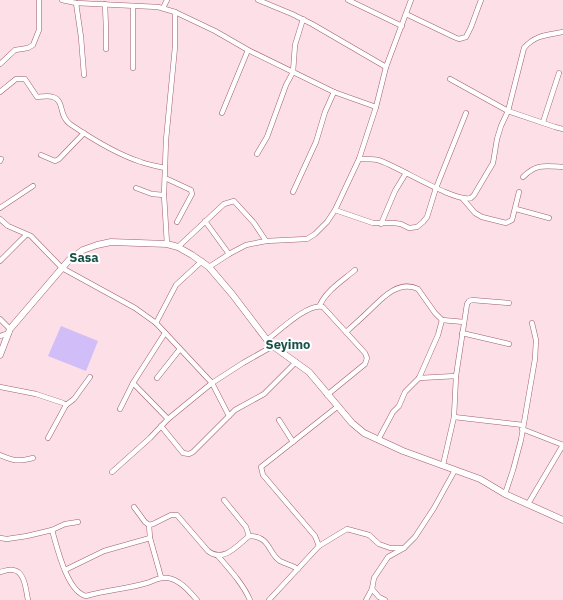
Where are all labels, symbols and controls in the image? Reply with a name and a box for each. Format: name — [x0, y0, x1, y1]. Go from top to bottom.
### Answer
district label: Sasa — [69, 249, 99, 266]
district label: Seyimo — [266, 336, 310, 353]

